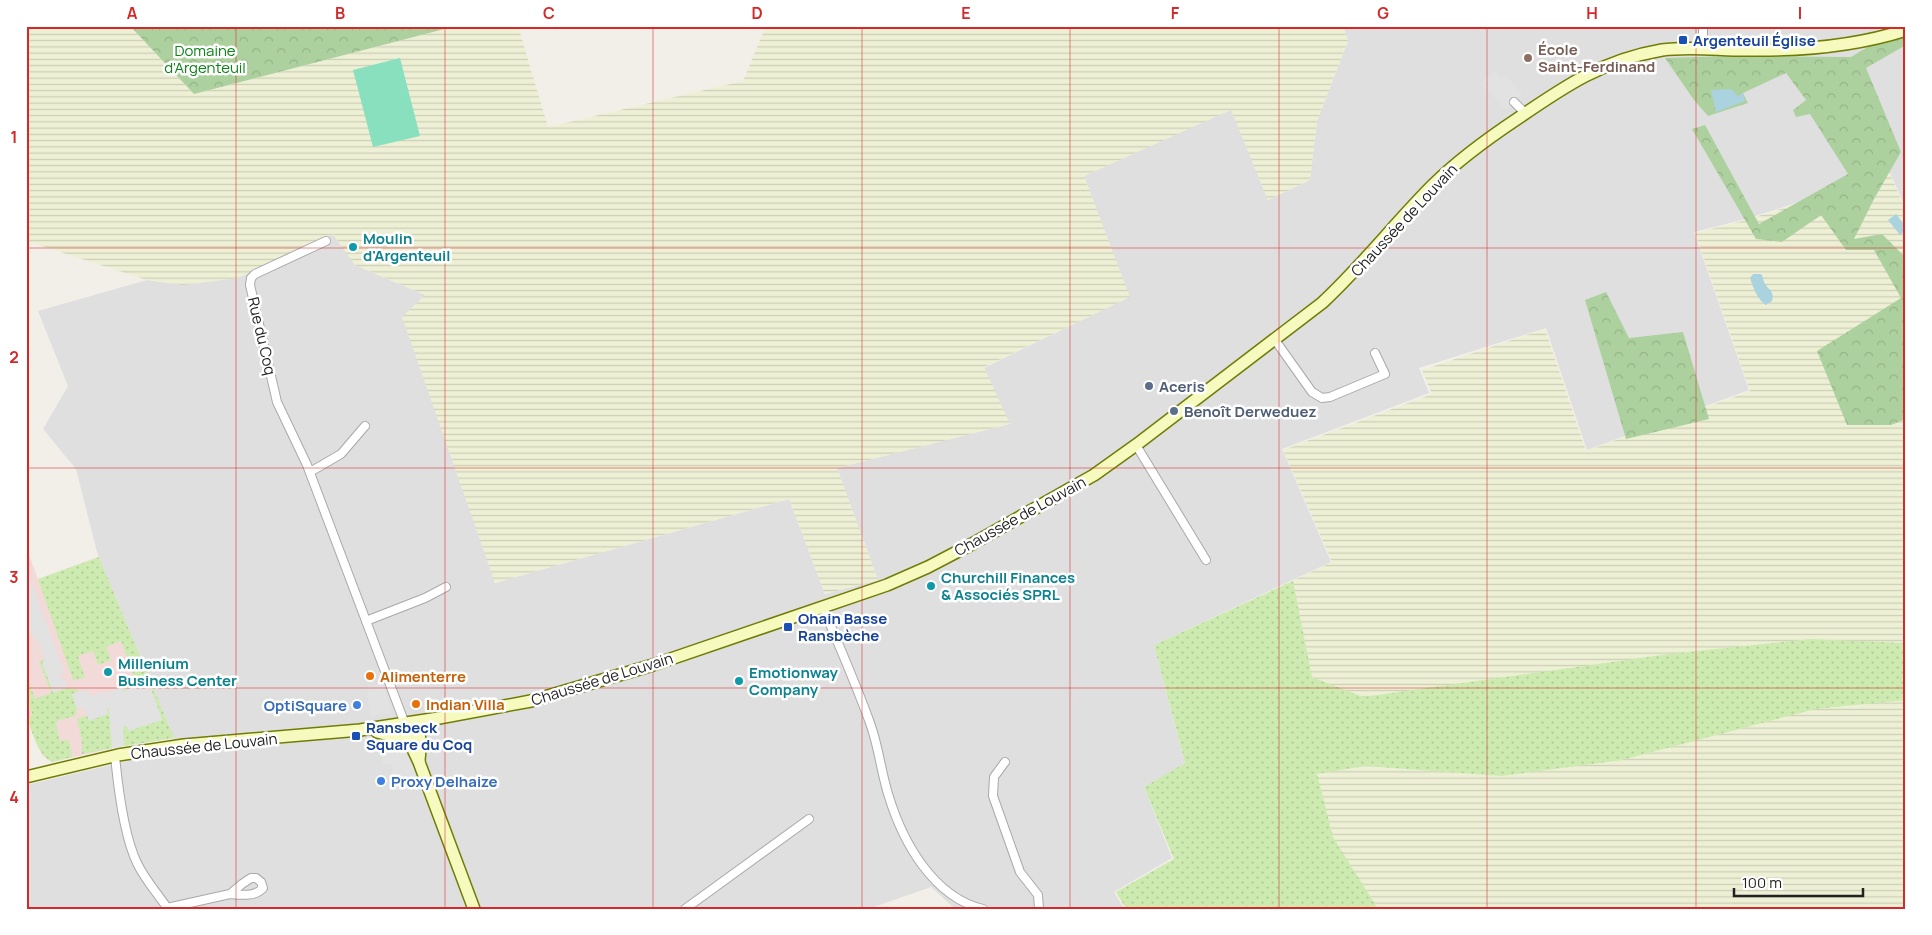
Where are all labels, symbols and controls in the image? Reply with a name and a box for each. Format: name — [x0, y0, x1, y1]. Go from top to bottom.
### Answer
text: A — [127, 2, 138, 24]
text: B — [335, 2, 345, 24]
text: C — [543, 2, 555, 24]
text: D — [751, 2, 763, 24]
text: E — [961, 2, 971, 24]
text: F — [1171, 2, 1180, 24]
text: G — [1377, 2, 1389, 24]
text: H — [1586, 2, 1598, 24]
text: I — [1798, 2, 1802, 24]
place label: Argenteuil Église — [1693, 30, 1816, 51]
marker: Argenteuil Église — [1677, 34, 1689, 46]
place label: École Saint-Ferdinand — [1538, 39, 1655, 77]
park label: Domaine d'Argenteuil — [164, 40, 246, 78]
marker: École Saint-Ferdinand — [1522, 52, 1534, 64]
text: 1 — [10, 126, 18, 148]
street label: Chaussée de Louvain — [1346, 159, 1462, 281]
place label: Moulin d'Argenteuil — [363, 228, 450, 266]
marker: Moulin d'Argenteuil — [347, 241, 359, 253]
street label: Rue du Coq — [243, 295, 281, 377]
text: 2 — [9, 346, 19, 368]
place label: Aceris — [1159, 376, 1205, 397]
marker: Aceris — [1143, 380, 1155, 392]
place label: Benoît Derweduez — [1184, 401, 1316, 422]
marker: Benoît Derweduez — [1168, 405, 1180, 417]
street label: Chaussée de Louvain — [951, 471, 1090, 561]
text: 3 — [9, 566, 19, 588]
place label: Churchill Finances & Associés SPRL — [941, 567, 1075, 605]
marker: Churchill Finances & Associés SPRL — [925, 580, 937, 592]
place label: Ohain Basse Ransbèche — [798, 608, 887, 646]
marker: Ohain Basse Ransbèche — [782, 621, 794, 633]
street label: Chaussée de Louvain — [529, 647, 676, 711]
place label: Millenium Business Center — [118, 653, 237, 691]
place label: Emotionway Company — [749, 662, 839, 700]
marker: Millenium Business Center — [102, 666, 114, 678]
place label: Alimenterre — [380, 666, 466, 687]
marker: Alimenterre — [364, 670, 376, 682]
marker: Emotionway Company — [733, 675, 745, 687]
place label: Indian Villa — [426, 694, 505, 715]
place label: OptiSquare — [264, 695, 347, 716]
marker: Indian Villa — [410, 698, 422, 710]
marker: OptiSquare — [351, 699, 363, 711]
place label: Ransbeck Square du Coq — [366, 717, 472, 755]
street label: Chaussée de Louvain — [130, 728, 278, 764]
marker: Ransbeck Square du Coq — [350, 730, 362, 742]
place label: Proxy Delhaize — [391, 771, 498, 792]
marker: Proxy Delhaize — [375, 775, 387, 787]
text: 4 — [9, 786, 19, 808]
scale bar — [1734, 865, 1863, 897]
text: 100 m — [1742, 872, 1782, 893]

